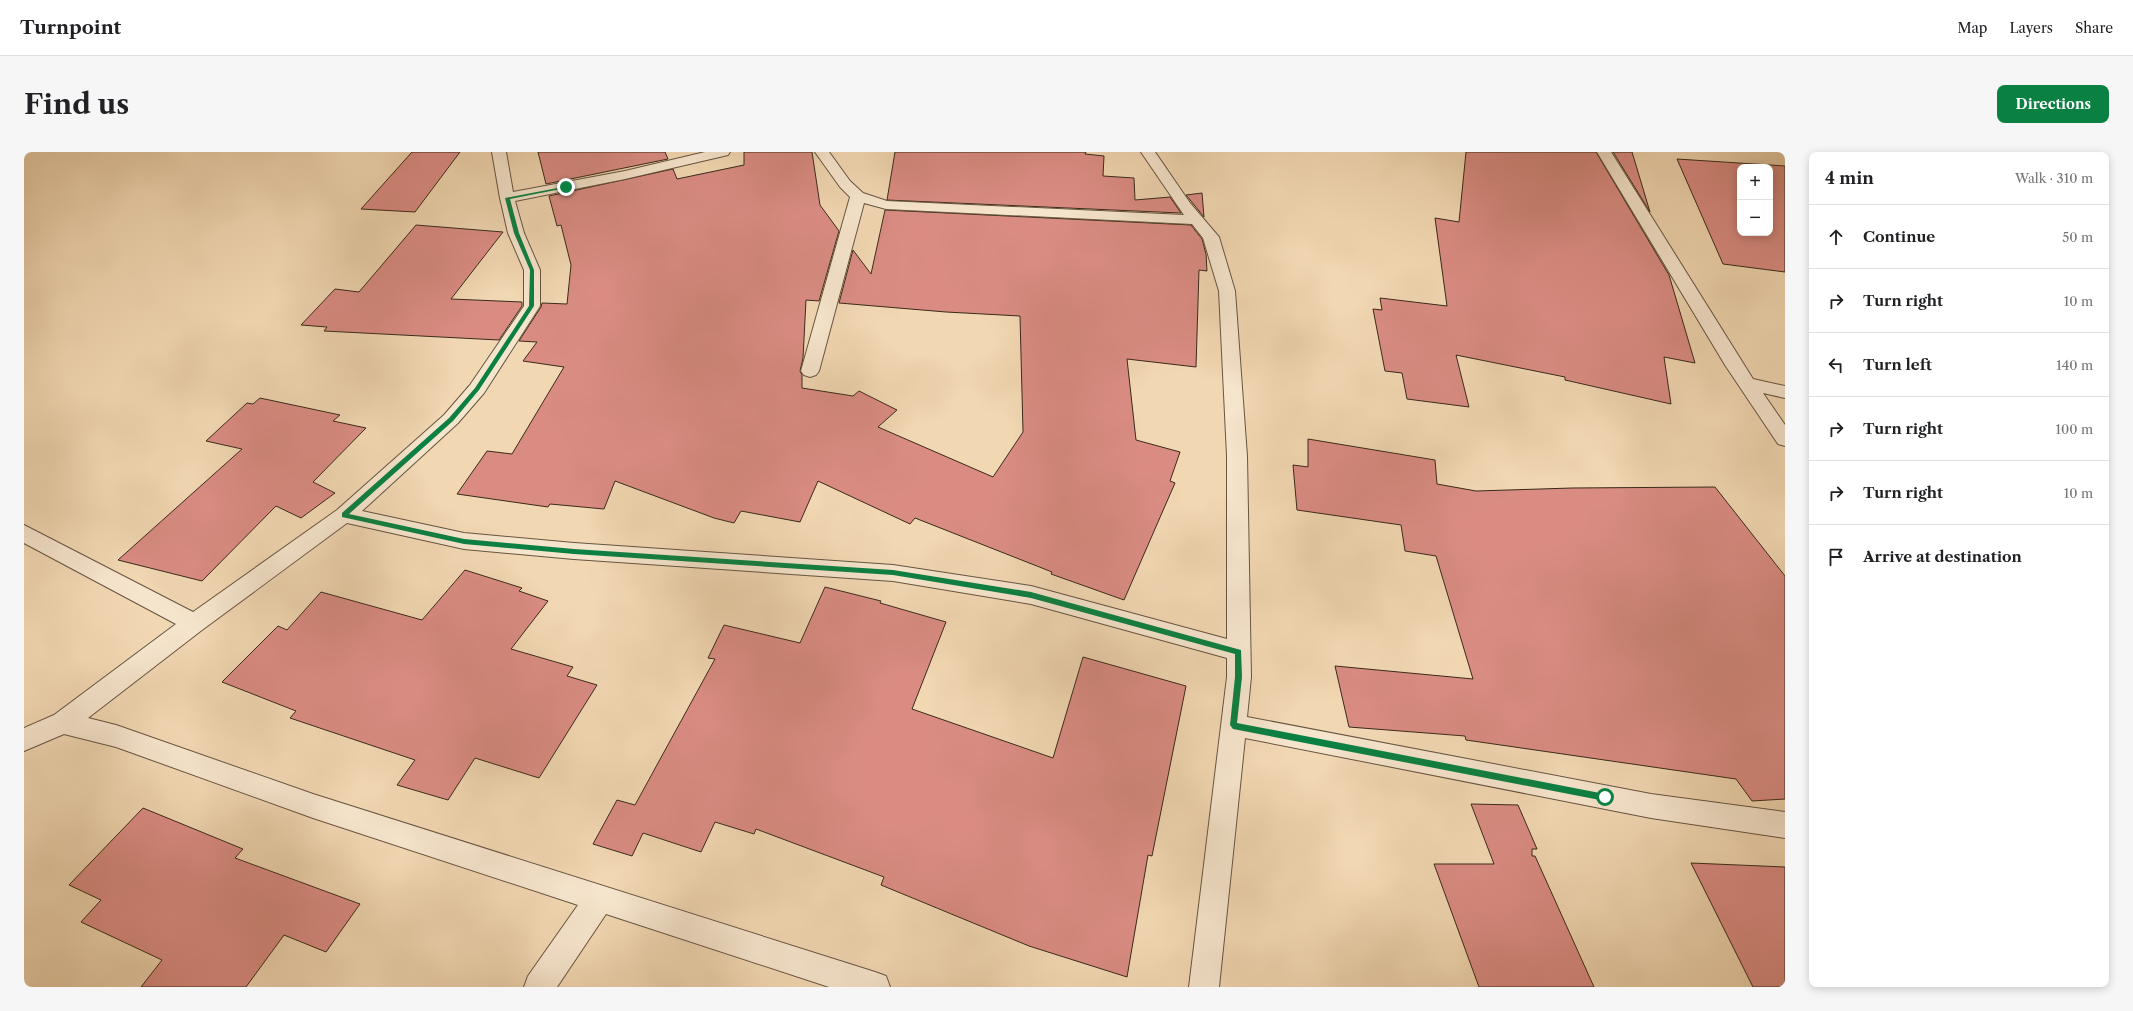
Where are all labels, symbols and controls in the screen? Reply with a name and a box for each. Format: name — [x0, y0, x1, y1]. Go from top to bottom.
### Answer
text: Turnpoint — [20, 16, 121, 39]
text: Map — [1957, 19, 1987, 37]
text: Layers — [2009, 19, 2053, 37]
text: Share — [2075, 19, 2113, 37]
button: Directions — [1997, 85, 2109, 123]
text: Find us — [24, 87, 129, 121]
map controls — [1737, 164, 1773, 236]
button: + — [1737, 164, 1773, 200]
text: 4 min — [1825, 168, 1874, 188]
text: Walk · 310 m — [2015, 170, 2093, 186]
route end — [557, 178, 575, 196]
button: − — [1737, 200, 1773, 236]
icon: ahead — [1825, 226, 1847, 248]
text: Continue — [1863, 227, 1935, 246]
text: 50 m — [2062, 229, 2093, 245]
icon: right — [1825, 290, 1847, 312]
text: Turn right — [1863, 291, 1943, 310]
text: 10 m — [2064, 293, 2093, 309]
icon: left — [1825, 354, 1847, 376]
text: Turn left — [1863, 355, 1932, 374]
text: 140 m — [2056, 357, 2093, 373]
icon: right — [1825, 418, 1847, 440]
text: Turn right — [1863, 419, 1943, 438]
text: 100 m — [2055, 421, 2093, 437]
icon: right — [1825, 482, 1847, 504]
text: Turn right — [1863, 483, 1943, 502]
text: 10 m — [2064, 485, 2093, 501]
icon: arrive — [1825, 546, 1847, 568]
text: Arrive at destination — [1863, 547, 2022, 566]
route start — [1596, 788, 1614, 806]

